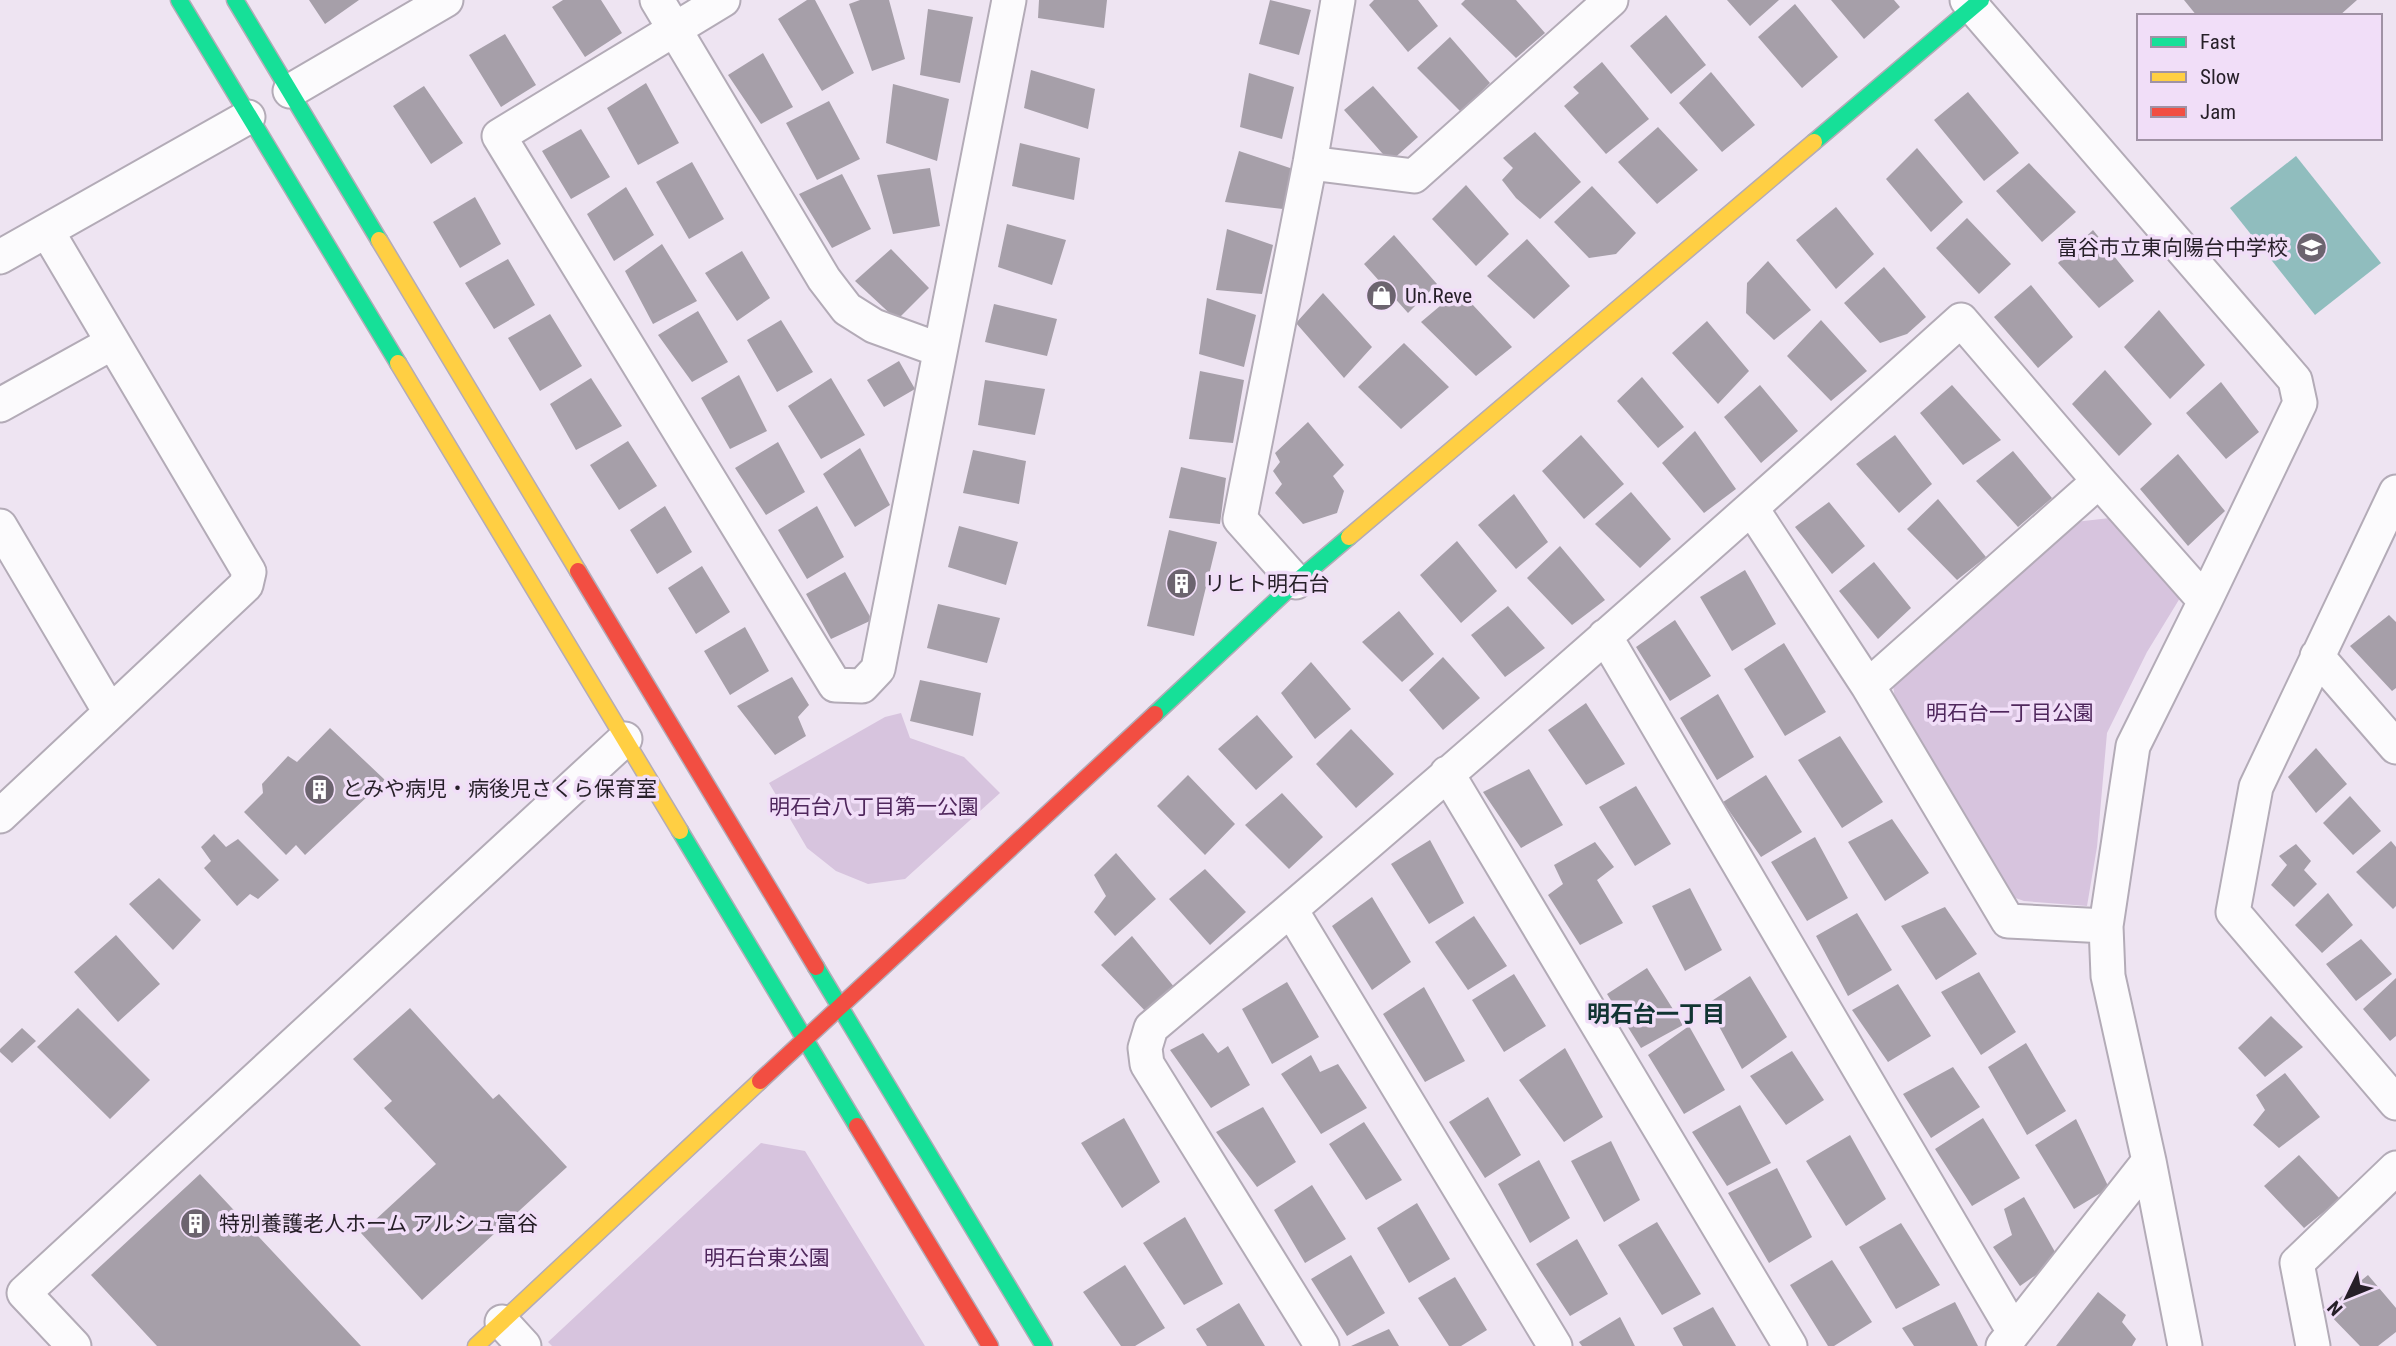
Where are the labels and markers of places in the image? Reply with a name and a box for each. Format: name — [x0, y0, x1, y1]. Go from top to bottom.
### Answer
school or university icon: 富谷市立東向陽台中学校 — [2294, 231, 2328, 265]
place label: 富谷市立東向陽台中学校 — [2057, 236, 2288, 260]
shop icon: Un.Reve — [1365, 279, 1399, 313]
place label: Un.Reve — [1405, 284, 1472, 308]
building icon: リヒト明石台 — [1164, 567, 1198, 601]
place label: リヒト明石台 — [1204, 572, 1330, 596]
building icon: とみや病児・病後児さくら保育室 — [302, 772, 336, 806]
place label: とみや病児・病後児さくら保育室 — [342, 777, 657, 801]
building icon: 特別養護老人ホーム アルシュ富谷 — [179, 1207, 213, 1241]
place label: 特別養護老人ホーム アルシュ富谷 — [219, 1212, 538, 1236]

